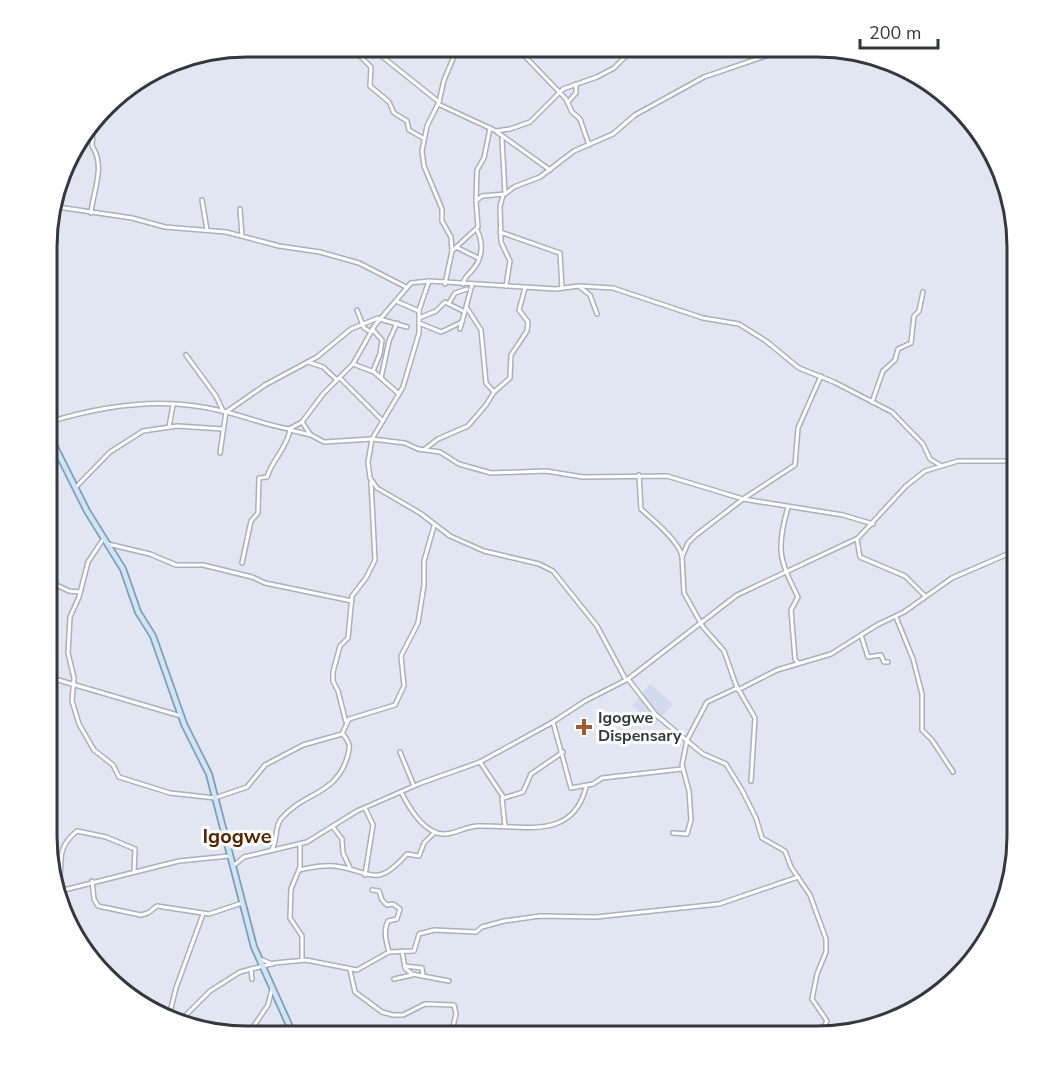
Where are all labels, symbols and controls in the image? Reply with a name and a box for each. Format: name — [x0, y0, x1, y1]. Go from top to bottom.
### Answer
scale bar — [860, 12, 938, 50]
text: 200 m — [869, 21, 921, 45]
place label: Igogwe Dispensary — [598, 707, 682, 747]
marker: Igogwe Dispensary — [575, 718, 593, 736]
district label: Igogwe — [203, 823, 272, 850]

